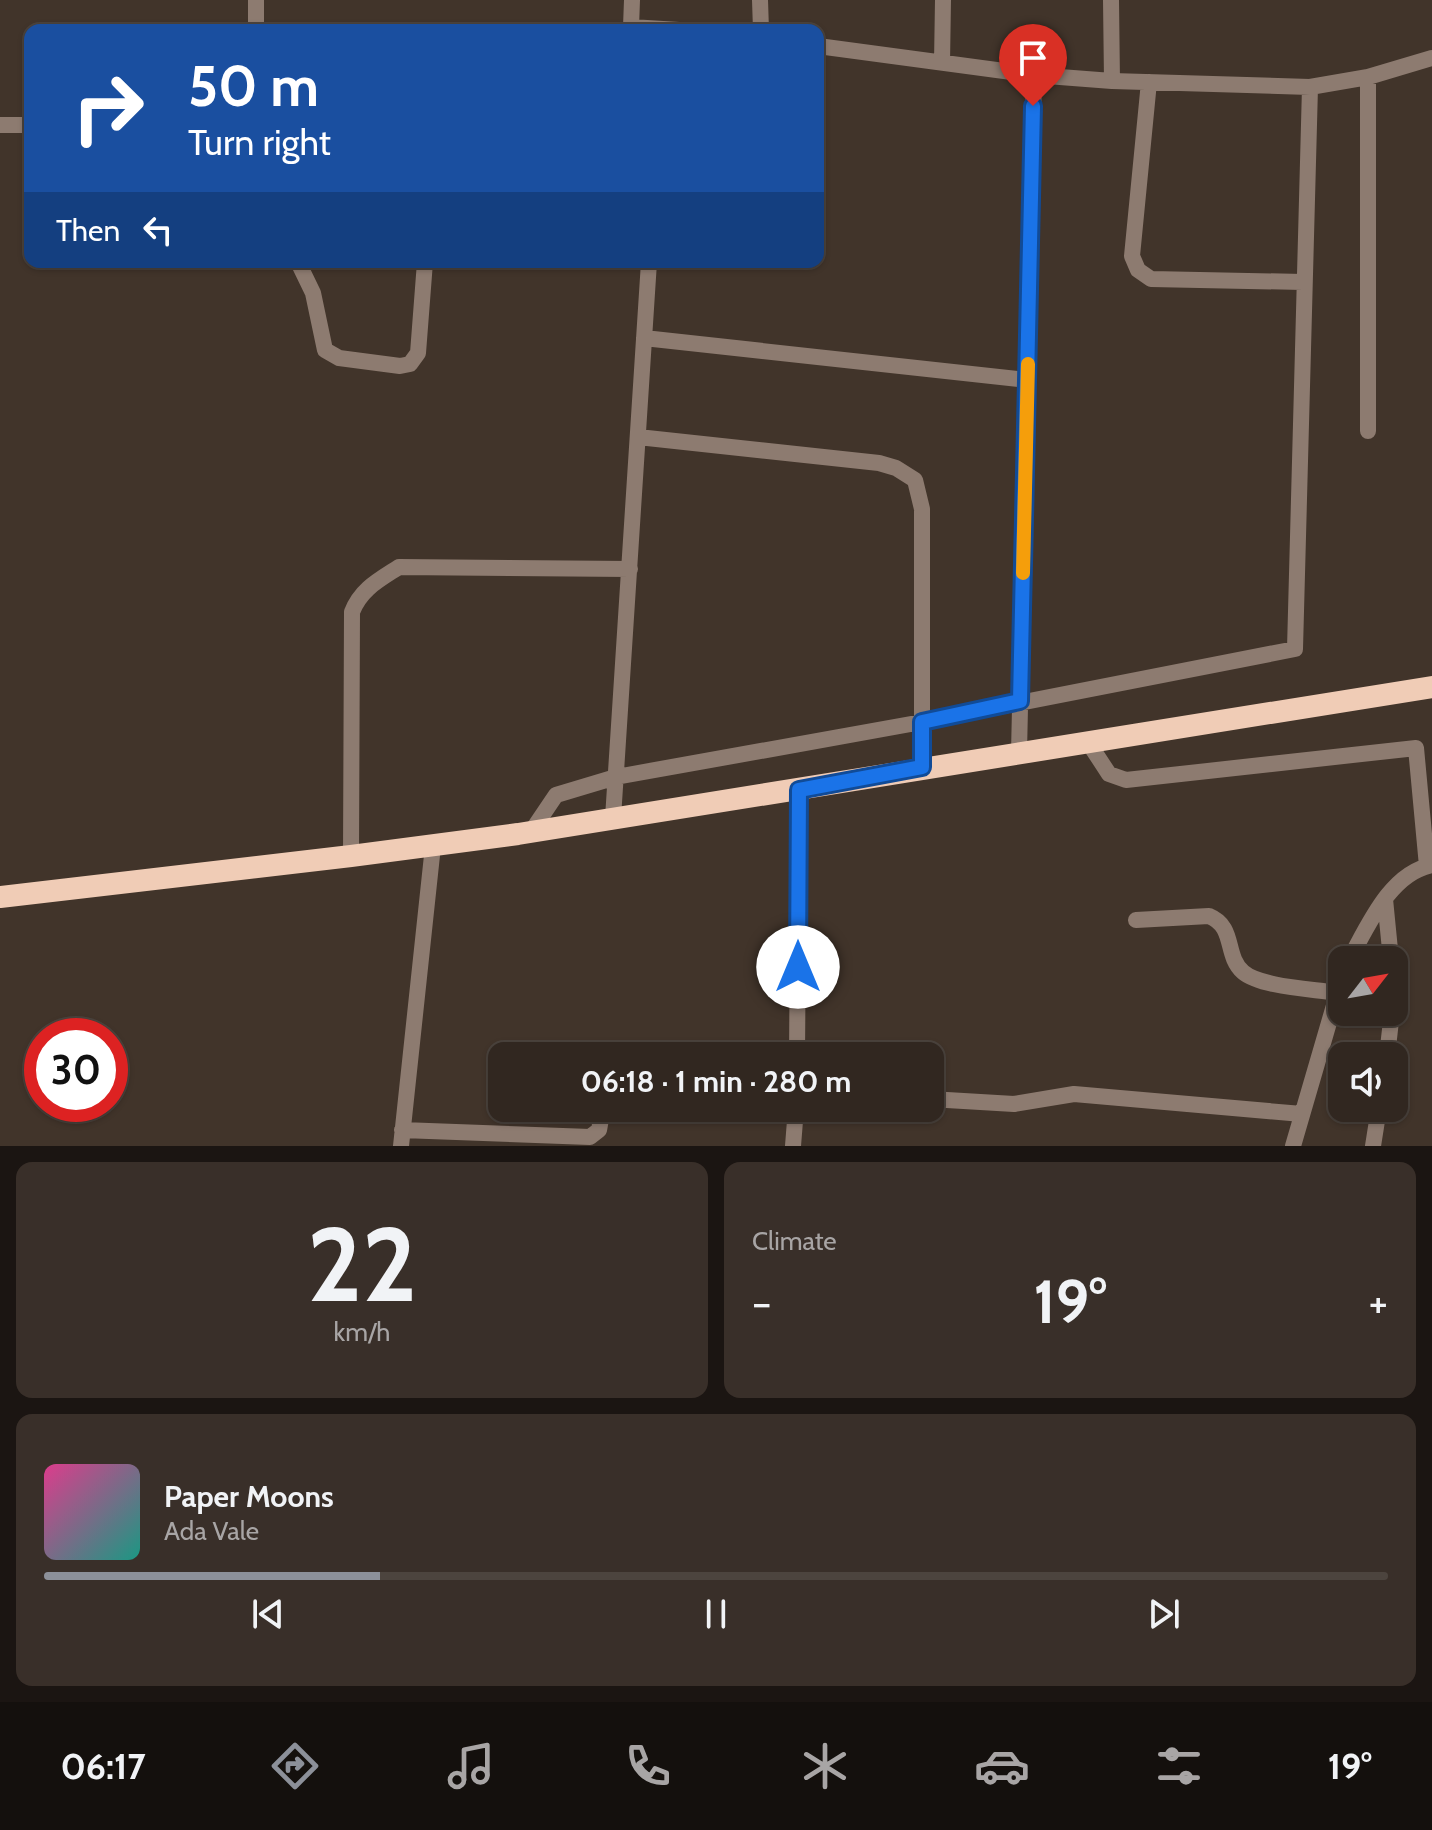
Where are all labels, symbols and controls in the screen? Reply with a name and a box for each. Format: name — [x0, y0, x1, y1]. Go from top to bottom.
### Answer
pin — [999, 24, 1067, 106]
icon: arrive — [1011, 36, 1055, 80]
text: 50 m — [188, 52, 319, 120]
icon: right — [56, 56, 160, 160]
text: Turn right — [188, 120, 331, 164]
icon: left — [136, 208, 180, 252]
text: Then — [56, 212, 120, 249]
position arrow — [756, 925, 840, 1009]
north arrow — [1328, 946, 1408, 1026]
map controls — [1328, 946, 1408, 1122]
speed limit sign: 30 — [24, 1018, 128, 1122]
button: sound — [1328, 1042, 1408, 1122]
text: 06:18 · 1 min · 280 m — [581, 1063, 851, 1100]
text: 22 — [307, 1201, 417, 1327]
text: Climate — [752, 1225, 837, 1257]
text: 19° — [1033, 1265, 1107, 1338]
text: − — [752, 1276, 771, 1329]
text: + — [1369, 1276, 1388, 1329]
text: km/h — [334, 1316, 390, 1348]
text: Paper Moons — [164, 1478, 334, 1515]
text: Ada Vale — [164, 1515, 259, 1547]
icon: previous — [246, 1592, 290, 1636]
icon: pause — [694, 1592, 738, 1636]
icon: next — [1142, 1592, 1186, 1636]
icon: directions — [267, 1738, 323, 1794]
icon: music — [443, 1738, 499, 1794]
icon: phone — [620, 1738, 676, 1794]
icon: climate — [797, 1738, 853, 1794]
icon: car — [974, 1738, 1030, 1794]
icon: filters — [1151, 1738, 1207, 1794]
text: 06:17 — [60, 1744, 146, 1788]
text: 19° — [1328, 1744, 1372, 1788]

